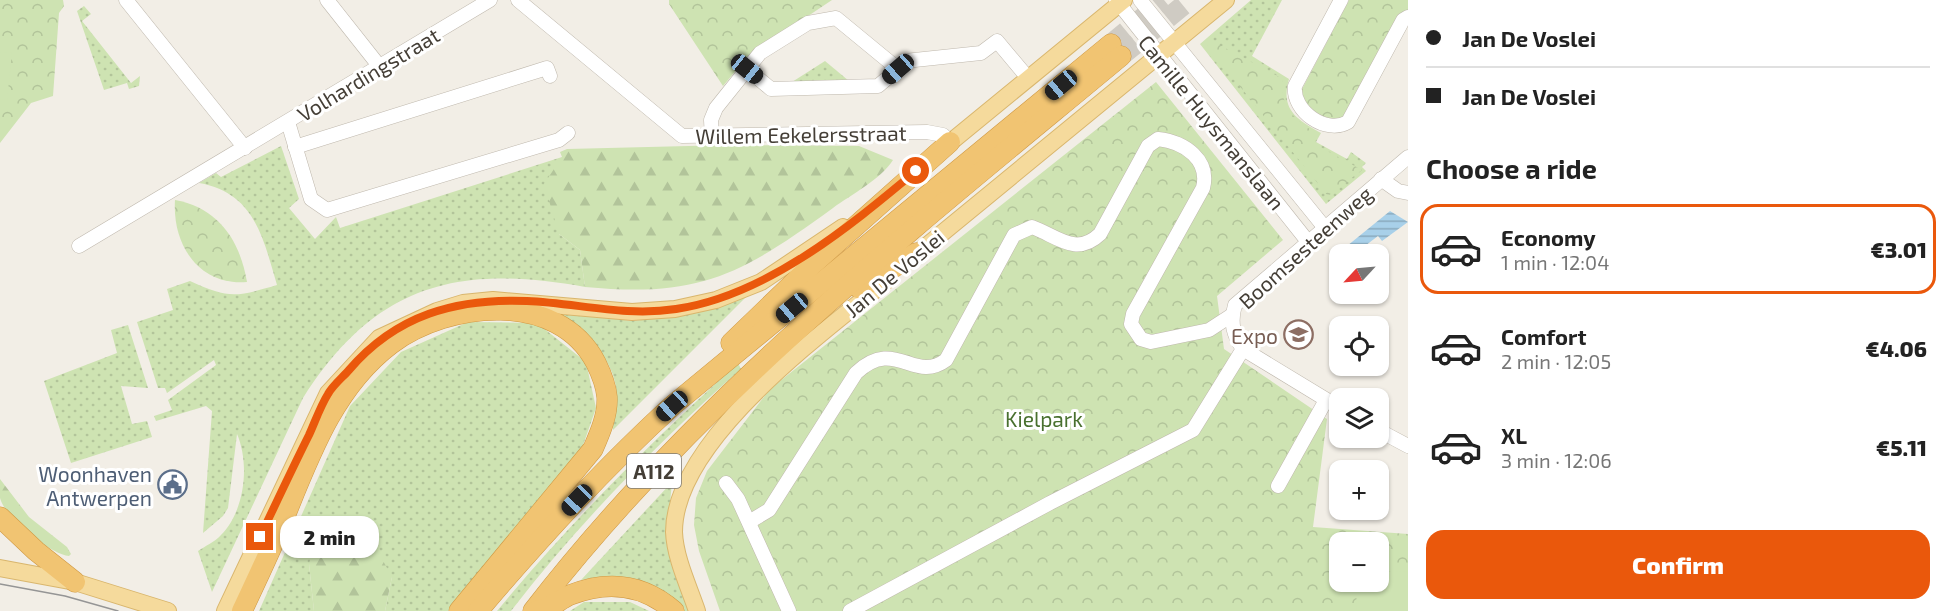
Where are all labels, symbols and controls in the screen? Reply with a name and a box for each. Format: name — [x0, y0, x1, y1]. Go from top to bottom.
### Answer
street label: Volhardingstraat — [292, 22, 444, 126]
text: Jan De Voslei — [1462, 25, 1596, 51]
street label: Camille Huysmanslaan — [1134, 30, 1290, 214]
car — [879, 50, 917, 88]
car — [727, 51, 767, 87]
car — [1041, 67, 1081, 103]
text: Jan De Voslei — [1462, 83, 1596, 109]
street label: Willem Eekelersstraat — [695, 120, 907, 148]
text: Choose a ride — [1426, 152, 1597, 184]
route start — [902, 157, 929, 184]
street label: Boomsesteenweg — [1233, 180, 1377, 313]
icon: car — [1429, 222, 1483, 276]
street label: Jan De Voslei — [839, 224, 949, 322]
text: Economy — [1501, 224, 1596, 250]
text: €3.01 — [1871, 236, 1927, 262]
north arrow — [1329, 244, 1389, 304]
map controls — [1329, 244, 1389, 592]
text: 1 min · 12:04 — [1501, 250, 1609, 274]
car — [772, 290, 812, 326]
button: locate — [1329, 316, 1389, 376]
school or university icon: Expo — [1283, 319, 1315, 351]
icon: car — [1429, 321, 1483, 375]
place label: Expo — [1231, 323, 1278, 348]
text: Comfort — [1501, 323, 1586, 349]
text: €4.06 — [1866, 335, 1927, 361]
text: 2 min · 12:05 — [1501, 349, 1611, 373]
car — [653, 387, 691, 425]
button: layers — [1329, 388, 1389, 448]
park label: Kielpark — [1005, 406, 1083, 431]
icon: car — [1429, 420, 1483, 474]
text: XL — [1501, 422, 1527, 448]
text: €5.11 — [1876, 434, 1927, 460]
text: 3 min · 12:06 — [1501, 448, 1612, 472]
road number: A112 — [627, 454, 681, 488]
button: + — [1329, 460, 1389, 520]
place label: Woonhaven Antwerpen — [38, 461, 152, 510]
public building icon: Woonhaven Antwerpen — [157, 469, 189, 501]
car — [558, 481, 596, 519]
callout: 2 min — [281, 516, 380, 558]
route end — [246, 523, 273, 550]
text: 2 min — [304, 525, 355, 549]
button: Confirm — [1426, 530, 1930, 599]
button: − — [1329, 532, 1389, 592]

